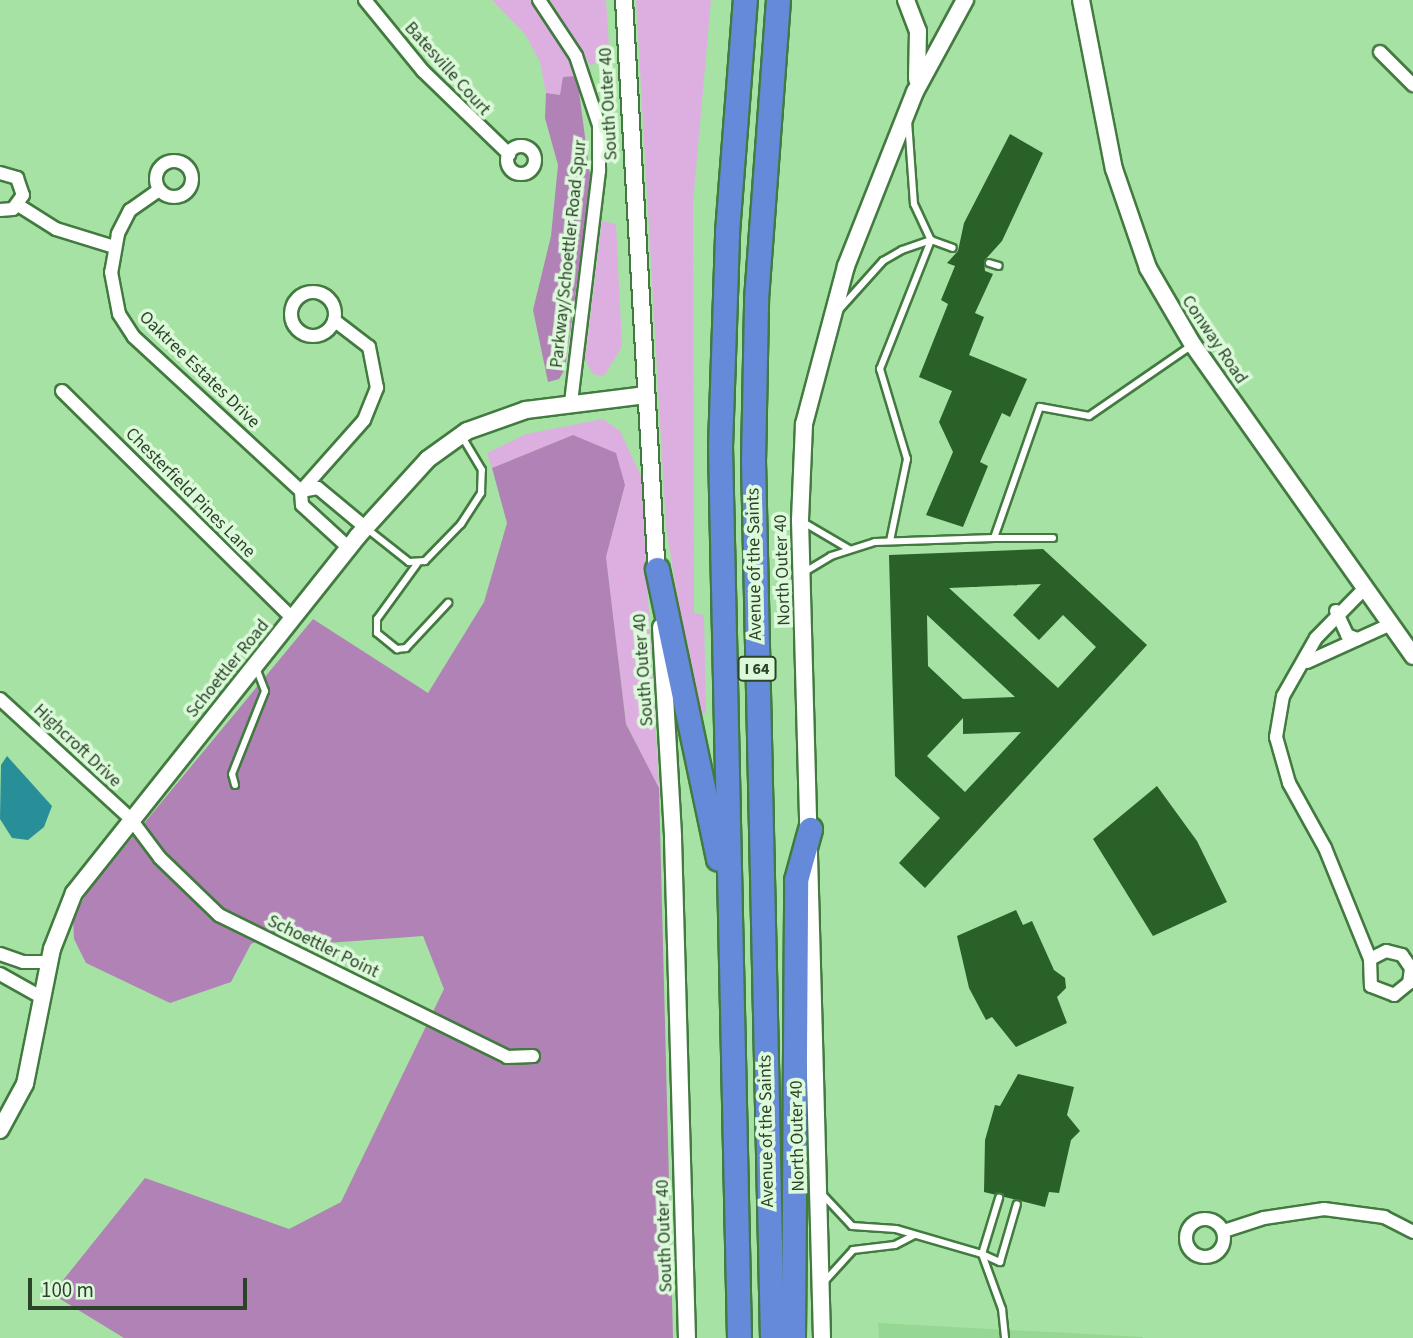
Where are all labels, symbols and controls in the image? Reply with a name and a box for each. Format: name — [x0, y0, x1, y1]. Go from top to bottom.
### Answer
street label: Batesville Court — [399, 18, 495, 120]
street label: South Outer 40 — [595, 47, 623, 161]
street label: Parkway/Schoettler Road Spur — [546, 139, 592, 369]
street label: Conway Road — [1176, 292, 1252, 388]
street label: Oaktree Estates Drive — [134, 307, 264, 433]
street label: Chesterfield Pines Lane — [120, 423, 260, 563]
street label: Avenue of the Saints — [743, 488, 767, 640]
street label: North Outer 40 — [770, 514, 796, 626]
street label: South Outer 40 — [629, 613, 659, 727]
street label: Schoettler Road — [182, 616, 274, 722]
road number: I 64 — [736, 656, 778, 682]
street label: Highcroft Drive — [29, 700, 125, 792]
street label: Schoettler Point — [264, 911, 382, 983]
street label: Avenue of the Saints — [755, 1055, 779, 1207]
street label: North Outer 40 — [786, 1080, 810, 1192]
street label: South Outer 40 — [652, 1179, 678, 1293]
scale bar — [32, 1264, 250, 1308]
text: 100 m — [41, 1275, 94, 1305]

